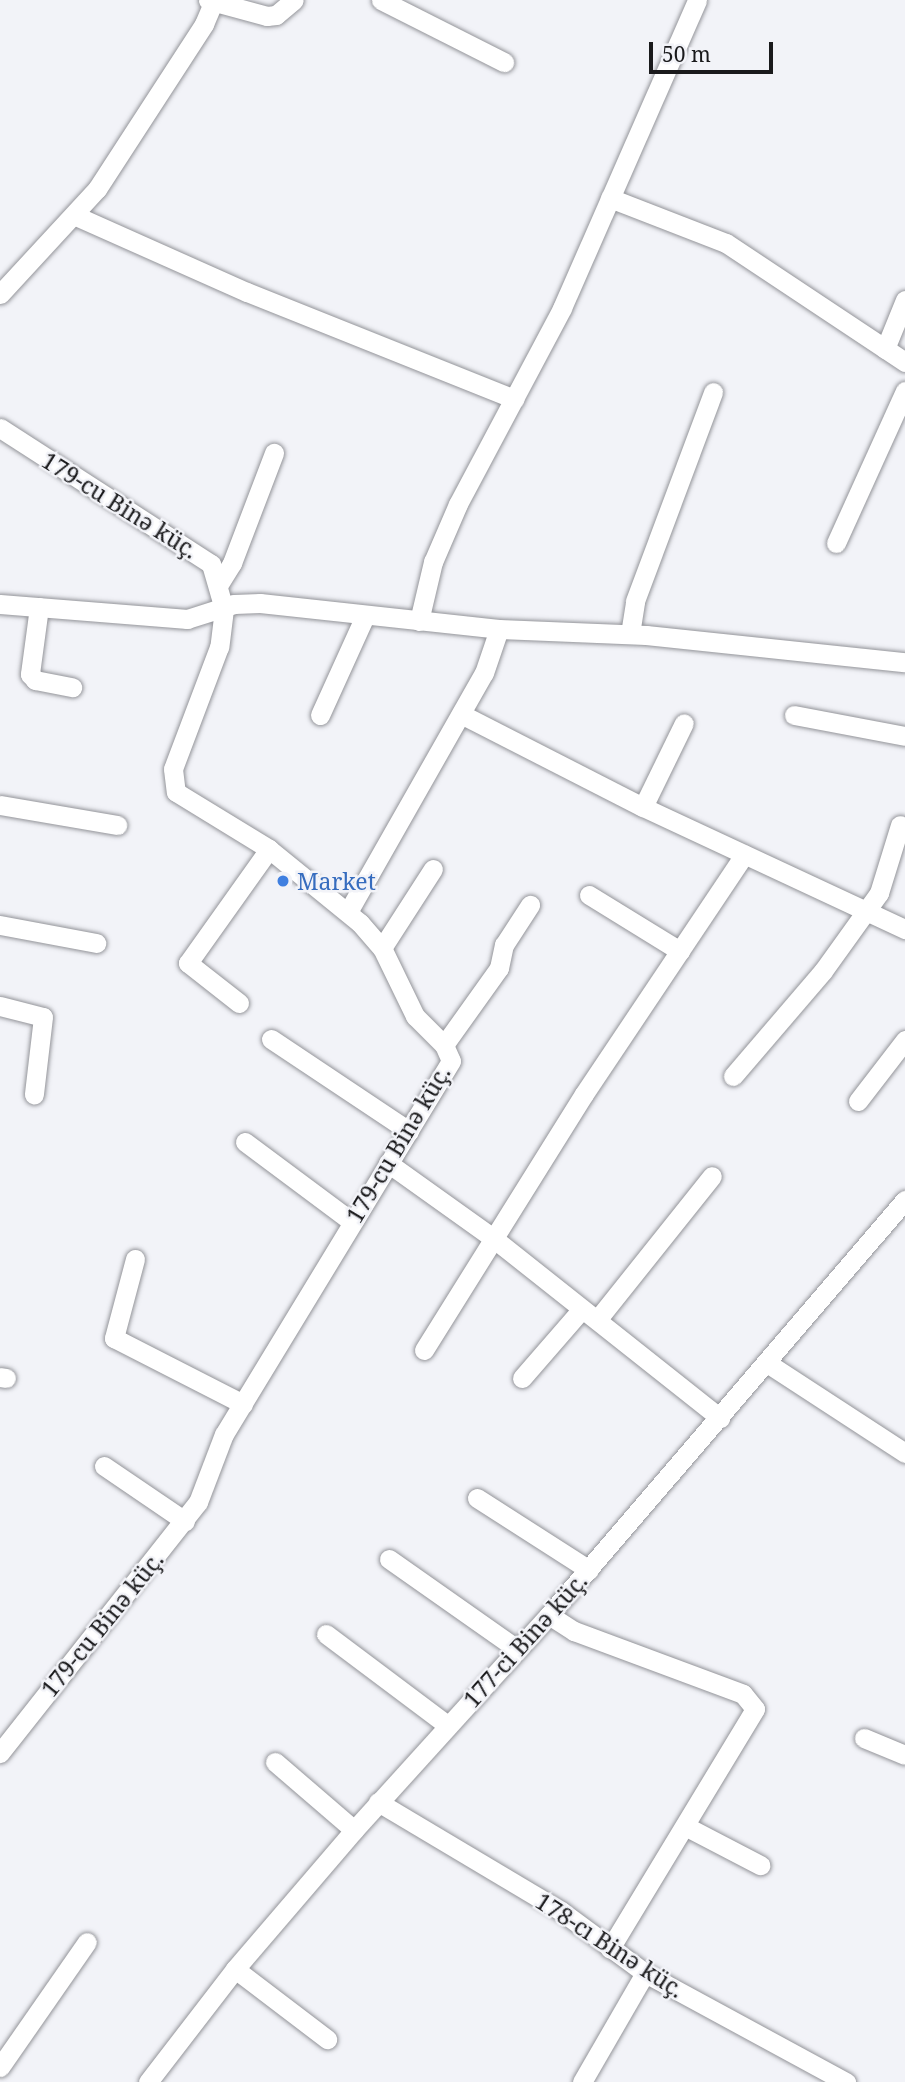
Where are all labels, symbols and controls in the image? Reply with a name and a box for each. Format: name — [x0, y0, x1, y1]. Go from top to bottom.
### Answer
scale bar — [653, 28, 777, 72]
text: 50 m — [662, 40, 711, 68]
street label: 179-cu Binə küç. — [37, 446, 203, 564]
place label: Market — [297, 867, 376, 895]
marker: Market — [275, 873, 291, 889]
street label: 179-cu Binə küç. — [340, 1060, 456, 1228]
street label: 179-cu Binə küç. — [35, 1546, 169, 1702]
street label: 177-ci Binə küç. — [458, 1567, 592, 1713]
street label: 178-cı Binə küç. — [531, 1887, 689, 2003]

